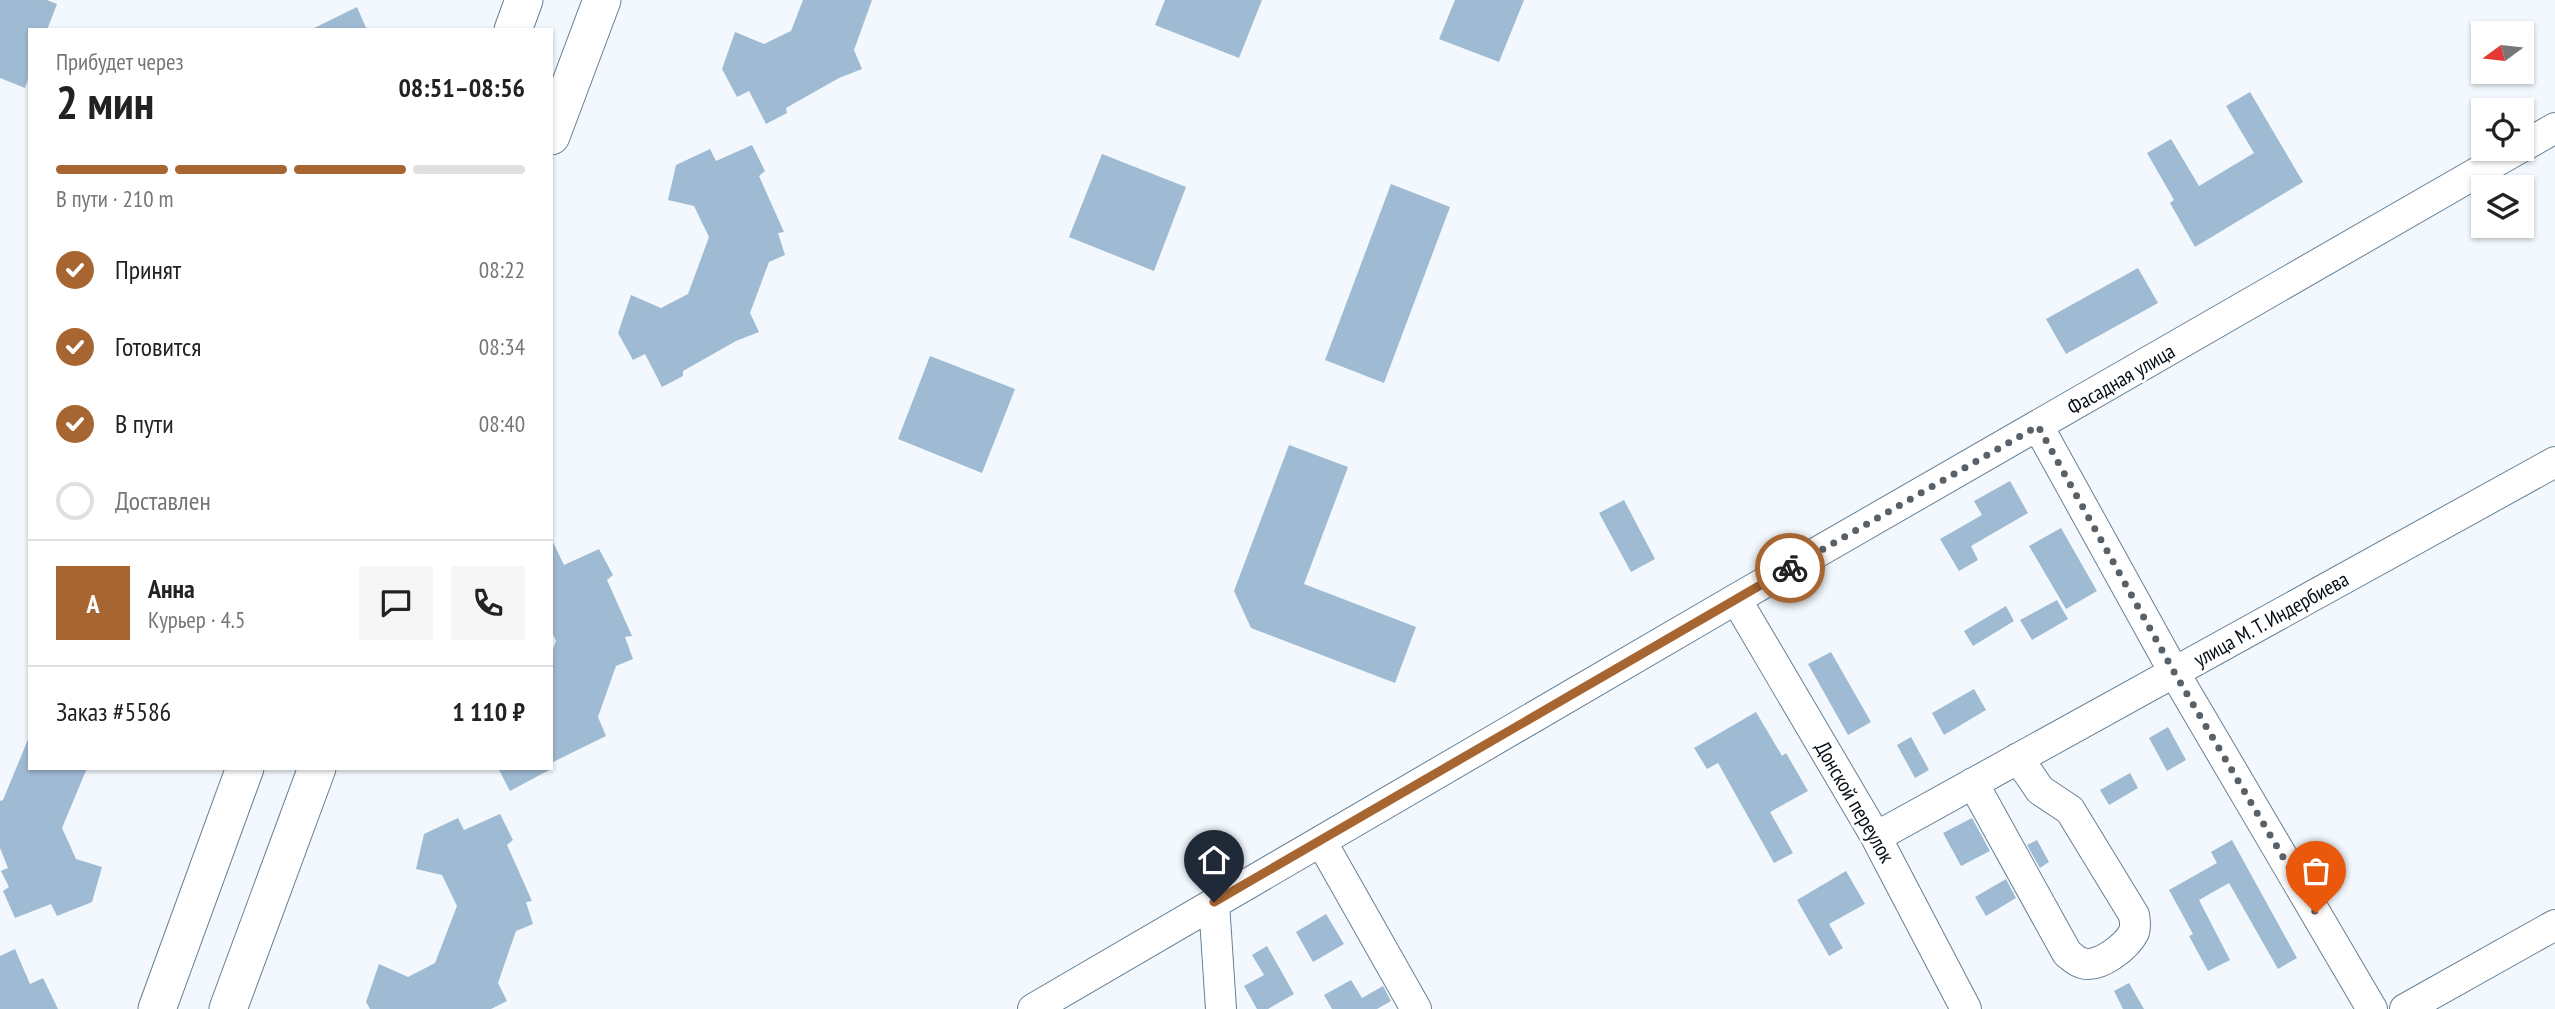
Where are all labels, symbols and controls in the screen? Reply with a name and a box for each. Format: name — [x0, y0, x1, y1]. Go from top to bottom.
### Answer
north arrow — [2471, 21, 2534, 84]
map controls — [2471, 21, 2534, 238]
text: Прибудет через — [56, 47, 184, 76]
text: 08:51–08:56 — [398, 71, 525, 104]
text: 2 мин — [56, 72, 154, 132]
button: locate — [2471, 98, 2534, 161]
button: layers — [2471, 175, 2534, 238]
text: В пути · 210 m — [56, 184, 173, 213]
icon: check — [56, 251, 94, 289]
text: Принят — [115, 253, 181, 286]
text: 08:22 — [479, 255, 525, 284]
icon: check — [56, 328, 94, 366]
text: Готовится — [115, 330, 201, 363]
text: 08:34 — [479, 332, 525, 361]
street label: Фасадная улица — [2062, 337, 2180, 421]
icon: check — [56, 405, 94, 443]
text: В пути — [115, 407, 174, 440]
text: 08:40 — [479, 409, 525, 438]
text: Доставлен — [115, 484, 211, 517]
courier — [1755, 533, 1825, 603]
icon: bike — [1771, 549, 1809, 587]
street label: улица М. Т. Индербиева — [2189, 565, 2353, 673]
button: chat — [359, 566, 433, 640]
button: phone — [451, 566, 525, 640]
text: Анна — [148, 572, 195, 605]
text: А — [86, 587, 100, 620]
text: Курьер · 4.5 — [148, 605, 245, 634]
text: Заказ #5586 — [56, 695, 171, 728]
text: 1 110 ₽ — [452, 695, 525, 728]
street label: Донской переулок — [1809, 736, 1901, 868]
pin — [1184, 830, 1244, 902]
icon: home — [1195, 841, 1233, 879]
pin — [2286, 841, 2346, 913]
icon: bag — [2297, 852, 2335, 890]

